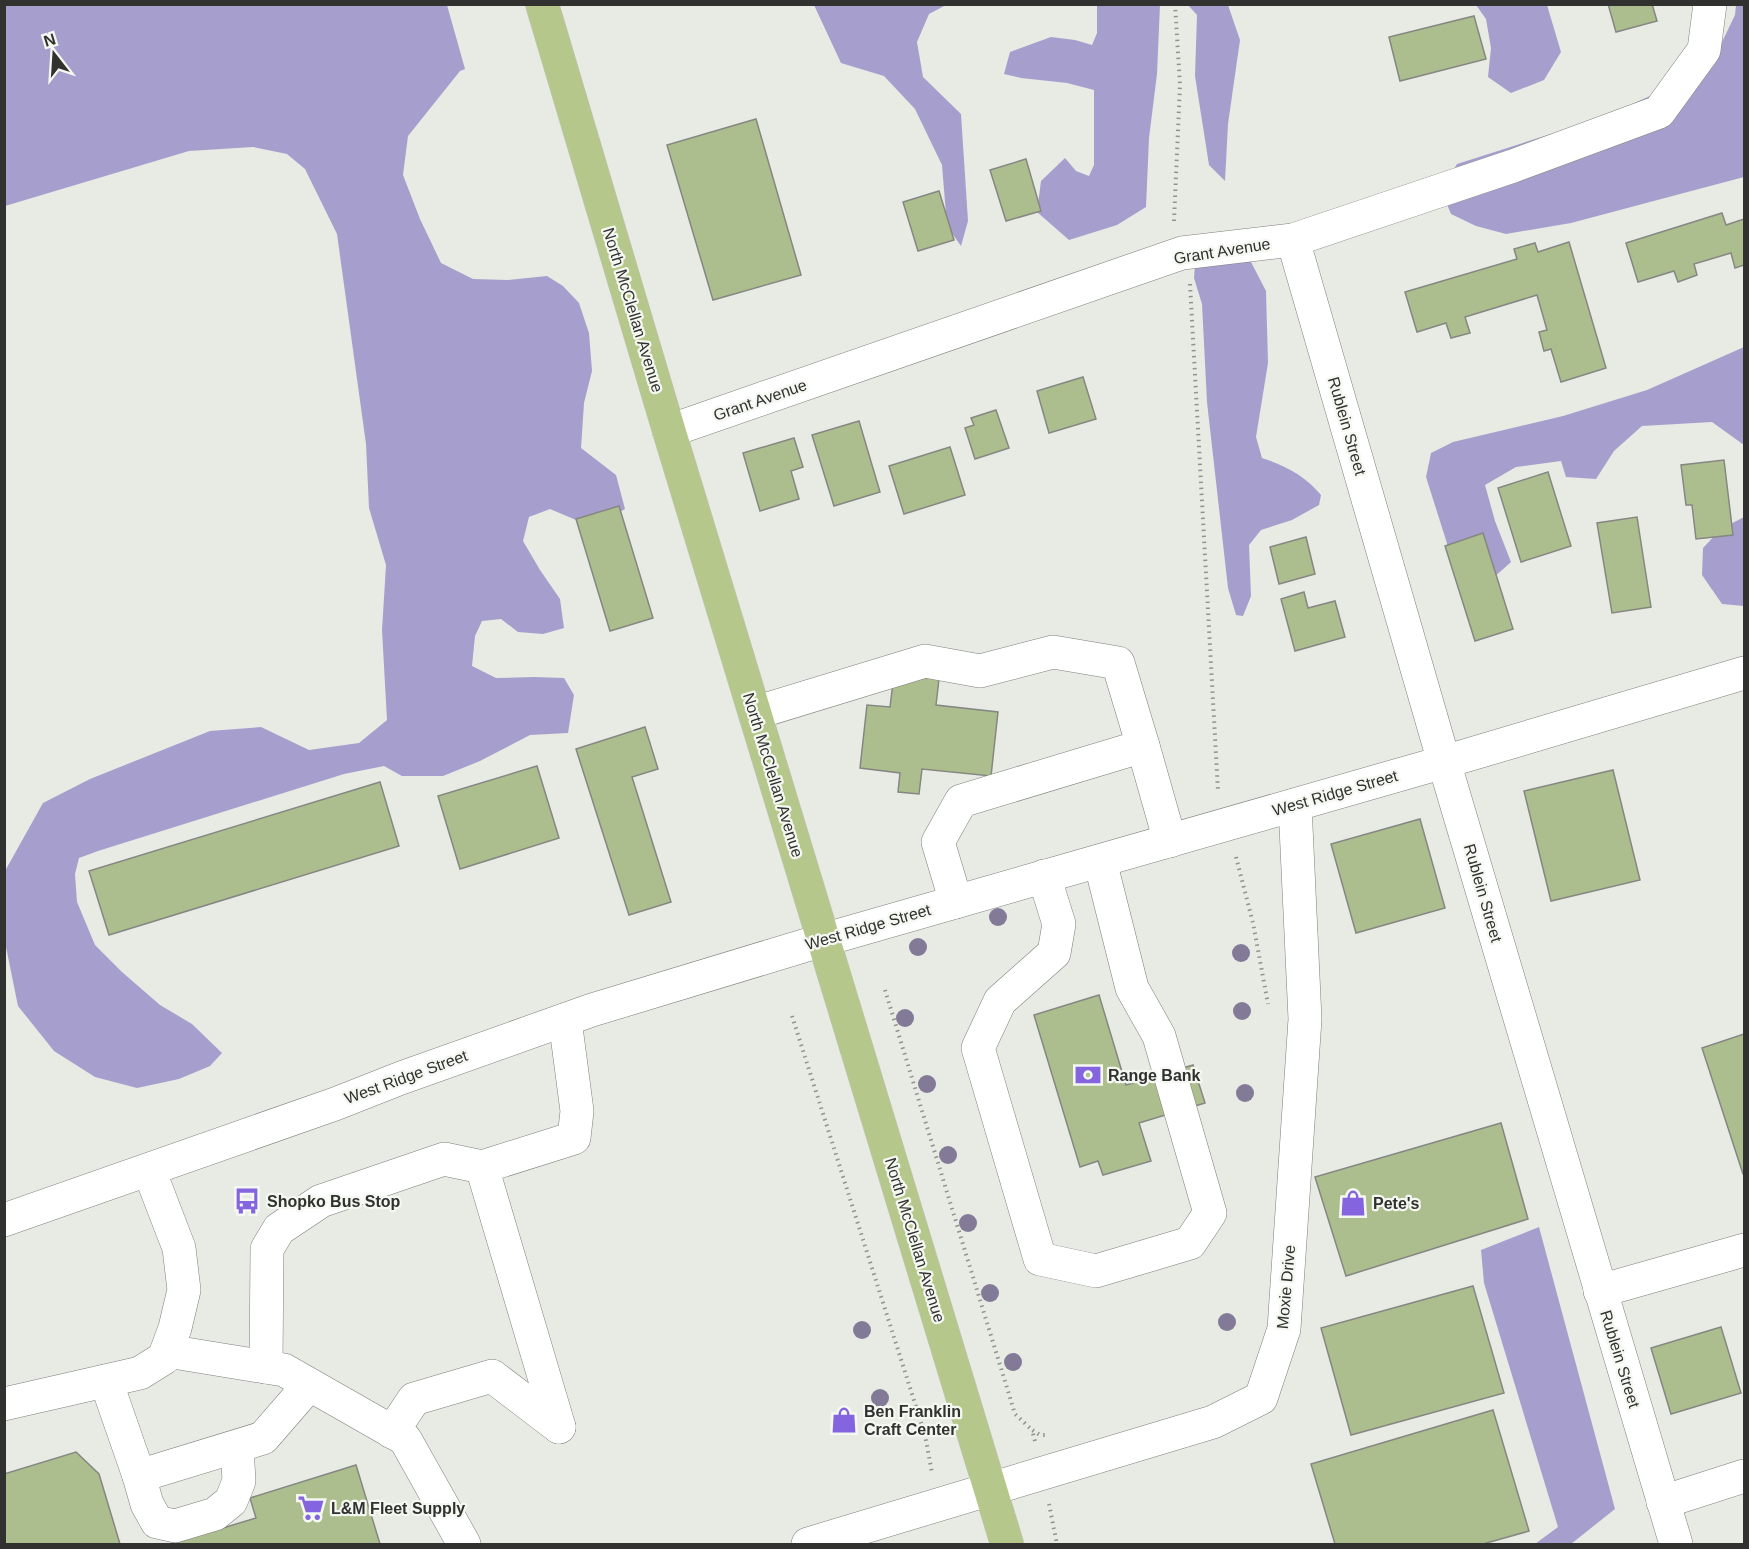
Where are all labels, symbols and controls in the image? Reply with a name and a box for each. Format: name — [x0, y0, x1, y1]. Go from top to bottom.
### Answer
north arrow — [24, 24, 84, 84]
text: N — [42, 30, 58, 50]
street label: North McClellan Avenue — [600, 226, 666, 395]
street label: Grant Avenue — [1172, 235, 1272, 267]
street label: Rublein Street — [1325, 375, 1369, 478]
street label: Grant Avenue — [711, 376, 809, 424]
street label: North McClellan Avenue — [740, 691, 806, 860]
street label: West Ridge Street — [1270, 767, 1400, 819]
street label: Rublein Street — [1461, 842, 1505, 945]
street label: West Ridge Street — [803, 901, 933, 953]
street label: West Ridge Street — [342, 1047, 470, 1107]
bank icon: Range Bank — [1073, 1060, 1103, 1090]
place label: Range Bank — [1108, 1067, 1201, 1084]
street label: North McClellan Avenue — [882, 1156, 948, 1325]
bus stop icon: Shopko Bus Stop — [232, 1186, 262, 1216]
shop icon: Pete's — [1338, 1188, 1368, 1218]
place label: Shopko Bus Stop — [267, 1193, 401, 1210]
place label: Pete's — [1373, 1195, 1420, 1212]
street label: Moxie Drive — [1274, 1244, 1298, 1330]
street label: Rublein Street — [1597, 1308, 1643, 1410]
place label: Ben Franklin Craft Center — [864, 1403, 961, 1438]
shop icon: Ben Franklin Craft Center — [829, 1405, 859, 1435]
supermarket icon: L&M Fleet Supply — [296, 1493, 326, 1523]
place label: L&M Fleet Supply — [331, 1500, 465, 1517]

